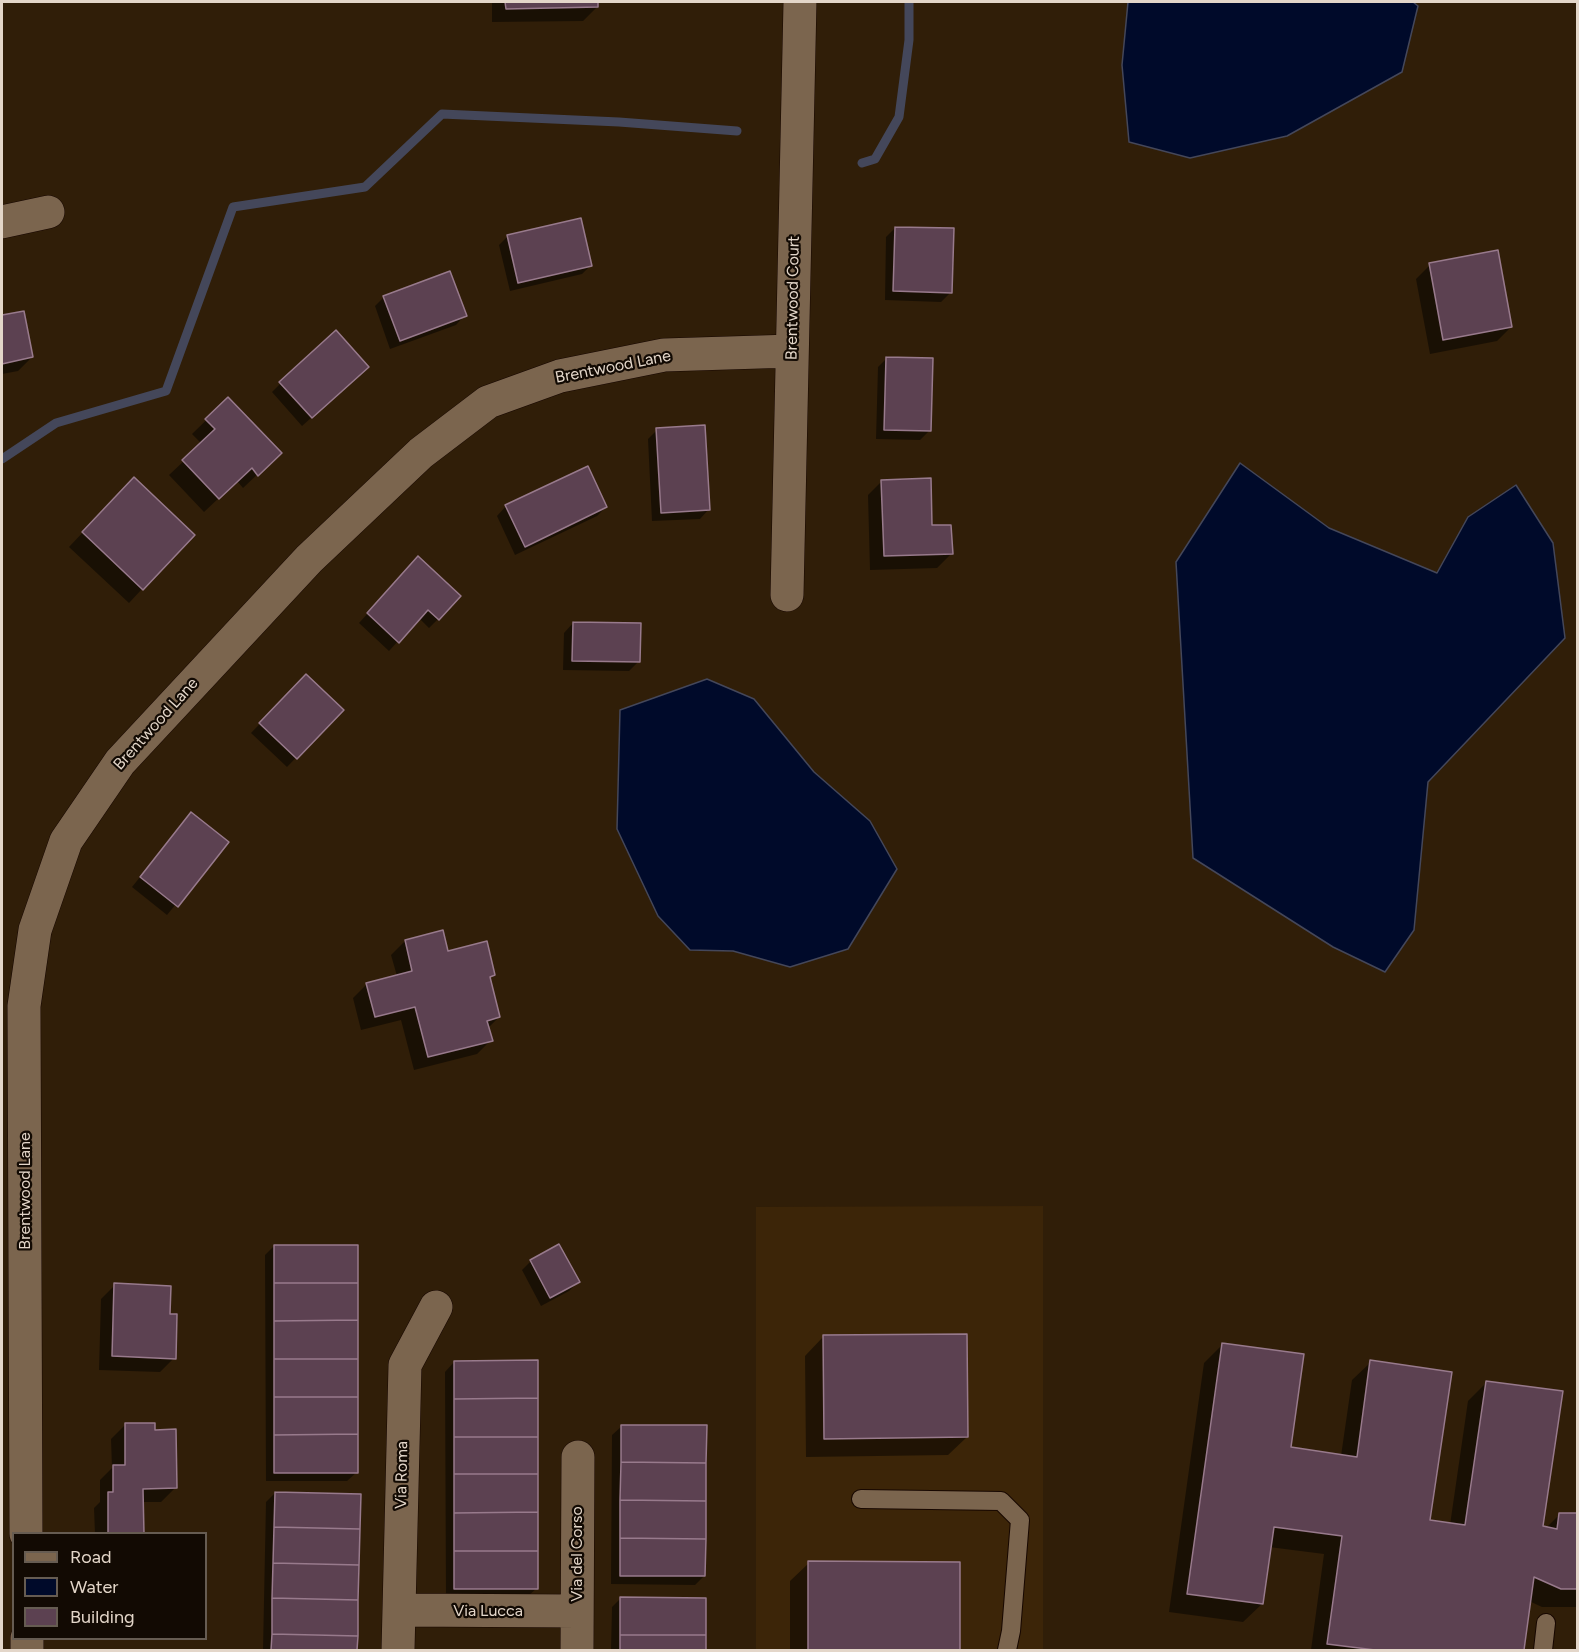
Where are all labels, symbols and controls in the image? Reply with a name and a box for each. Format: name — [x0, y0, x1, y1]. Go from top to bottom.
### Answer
street label: Brentwood Court — [782, 236, 804, 360]
street label: Brentwood Lane — [554, 346, 672, 388]
street label: Brentwood Lane — [110, 674, 202, 774]
street label: Brentwood Lane — [15, 1132, 35, 1250]
street label: Via Roma — [392, 1441, 412, 1509]
street label: Via del Corso — [567, 1506, 587, 1602]
legend — [12, 1532, 207, 1640]
text: Road — [70, 1546, 111, 1568]
text: Water — [70, 1576, 118, 1598]
street label: Via Lucca — [453, 1601, 523, 1621]
text: Building — [70, 1606, 135, 1628]

